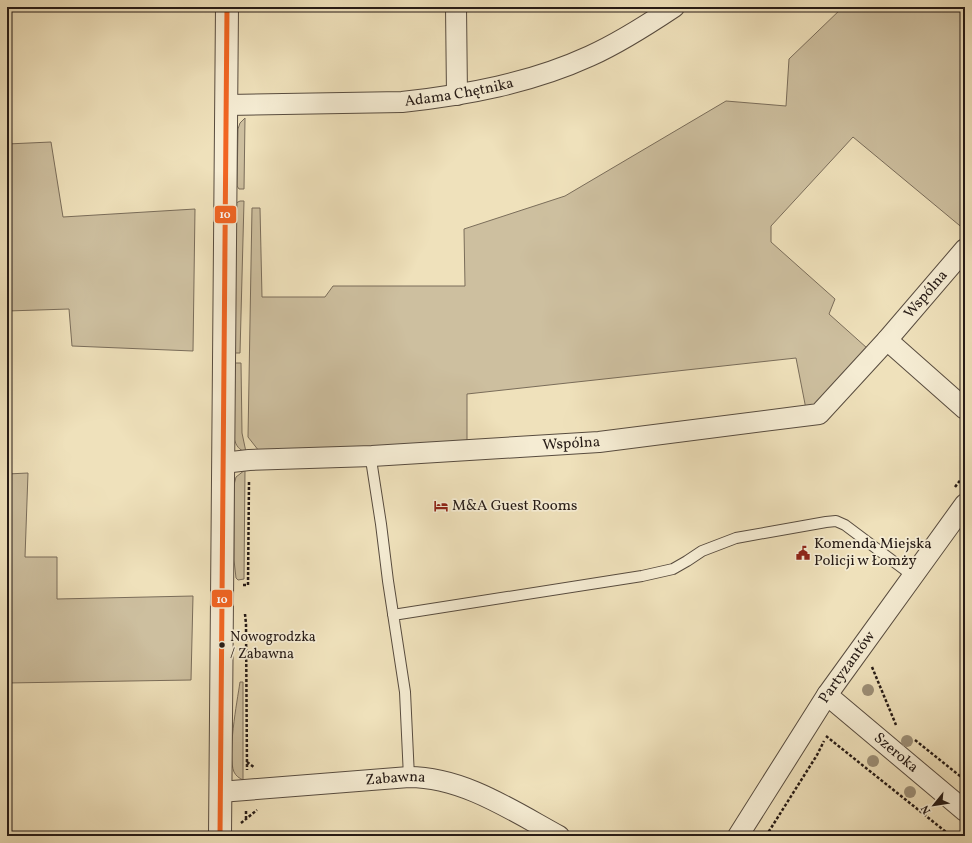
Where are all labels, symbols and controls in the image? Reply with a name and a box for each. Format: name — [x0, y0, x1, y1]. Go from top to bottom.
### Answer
street label: Adama Chętnika — [404, 73, 516, 112]
line badge: 10 — [214, 205, 237, 224]
text: 10 — [219, 208, 231, 223]
street label: Wspólna — [899, 266, 953, 323]
street label: Wspólna — [542, 431, 601, 456]
place label: M&A Guest Rooms — [452, 496, 578, 517]
hotel icon: M&A Guest Rooms — [433, 498, 449, 514]
place label: Komenda Miejska Policji w Łomży — [814, 534, 932, 572]
public building icon: Komenda Miejska Policji w Łomży — [795, 545, 811, 561]
line badge: 10 — [211, 589, 233, 608]
text: 10 — [216, 593, 228, 608]
street label: Partyzantów — [814, 627, 881, 707]
place label: Nowogrodzka / Zabawna — [230, 628, 316, 664]
marker: Nowogrodzka / Zabawna — [217, 640, 227, 650]
street label: Szeroka — [869, 728, 923, 778]
street label: Zabawna — [365, 766, 427, 791]
north arrow — [914, 785, 954, 825]
text: N — [918, 802, 935, 816]

